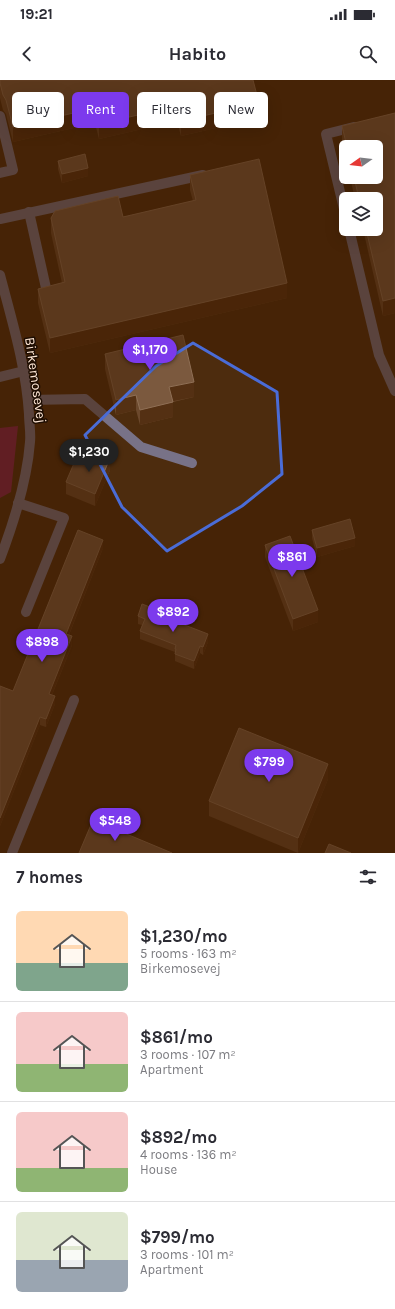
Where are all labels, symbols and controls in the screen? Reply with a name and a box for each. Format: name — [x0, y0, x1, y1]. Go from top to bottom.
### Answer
text: 19:21 — [20, 5, 53, 23]
icon: back — [16, 43, 38, 65]
text: Habito — [169, 43, 226, 65]
icon: search — [357, 43, 379, 65]
chip: Buy — [12, 92, 64, 128]
chip: Rent — [72, 92, 129, 128]
chip: Filters — [137, 92, 206, 128]
chip: New — [214, 92, 268, 128]
north arrow — [339, 140, 383, 184]
map controls — [339, 140, 383, 236]
button: layers — [339, 192, 383, 236]
street label: Birkemosevej — [21, 336, 50, 424]
pin: $1,170 — [117, 337, 183, 371]
text: $1,170 — [132, 342, 168, 357]
pin: $1,230 — [56, 439, 122, 473]
text: $1,230 — [68, 444, 110, 459]
pin: $861 — [268, 544, 316, 578]
text: $861 — [277, 549, 307, 564]
pin: $892 — [149, 599, 197, 633]
text: $892 — [156, 604, 190, 619]
pin: $898 — [18, 629, 66, 663]
text: $898 — [25, 634, 59, 649]
pin: $799 — [245, 749, 293, 783]
text: $799 — [253, 754, 285, 769]
pin: $548 — [91, 808, 139, 842]
text: $548 — [99, 813, 131, 828]
icon: filters — [357, 866, 379, 888]
text: 7 homes — [16, 867, 83, 887]
text: $1,230/mo — [140, 926, 227, 946]
icon: home — [48, 927, 96, 975]
text: 5 rooms · 163 m² — [140, 946, 237, 961]
text: Birkemosevej — [140, 961, 221, 976]
text: $861/mo — [140, 1027, 213, 1047]
icon: home — [48, 1028, 96, 1076]
text: 3 rooms · 107 m² — [140, 1047, 236, 1062]
text: Apartment — [140, 1062, 203, 1077]
text: $892/mo — [140, 1127, 217, 1147]
icon: home — [48, 1128, 96, 1176]
text: 4 rooms · 136 m² — [140, 1147, 237, 1162]
text: House — [140, 1162, 177, 1177]
text: $799/mo — [140, 1227, 215, 1247]
icon: home — [48, 1228, 96, 1276]
text: 3 rooms · 101 m² — [140, 1247, 234, 1262]
text: Apartment — [140, 1262, 203, 1277]

